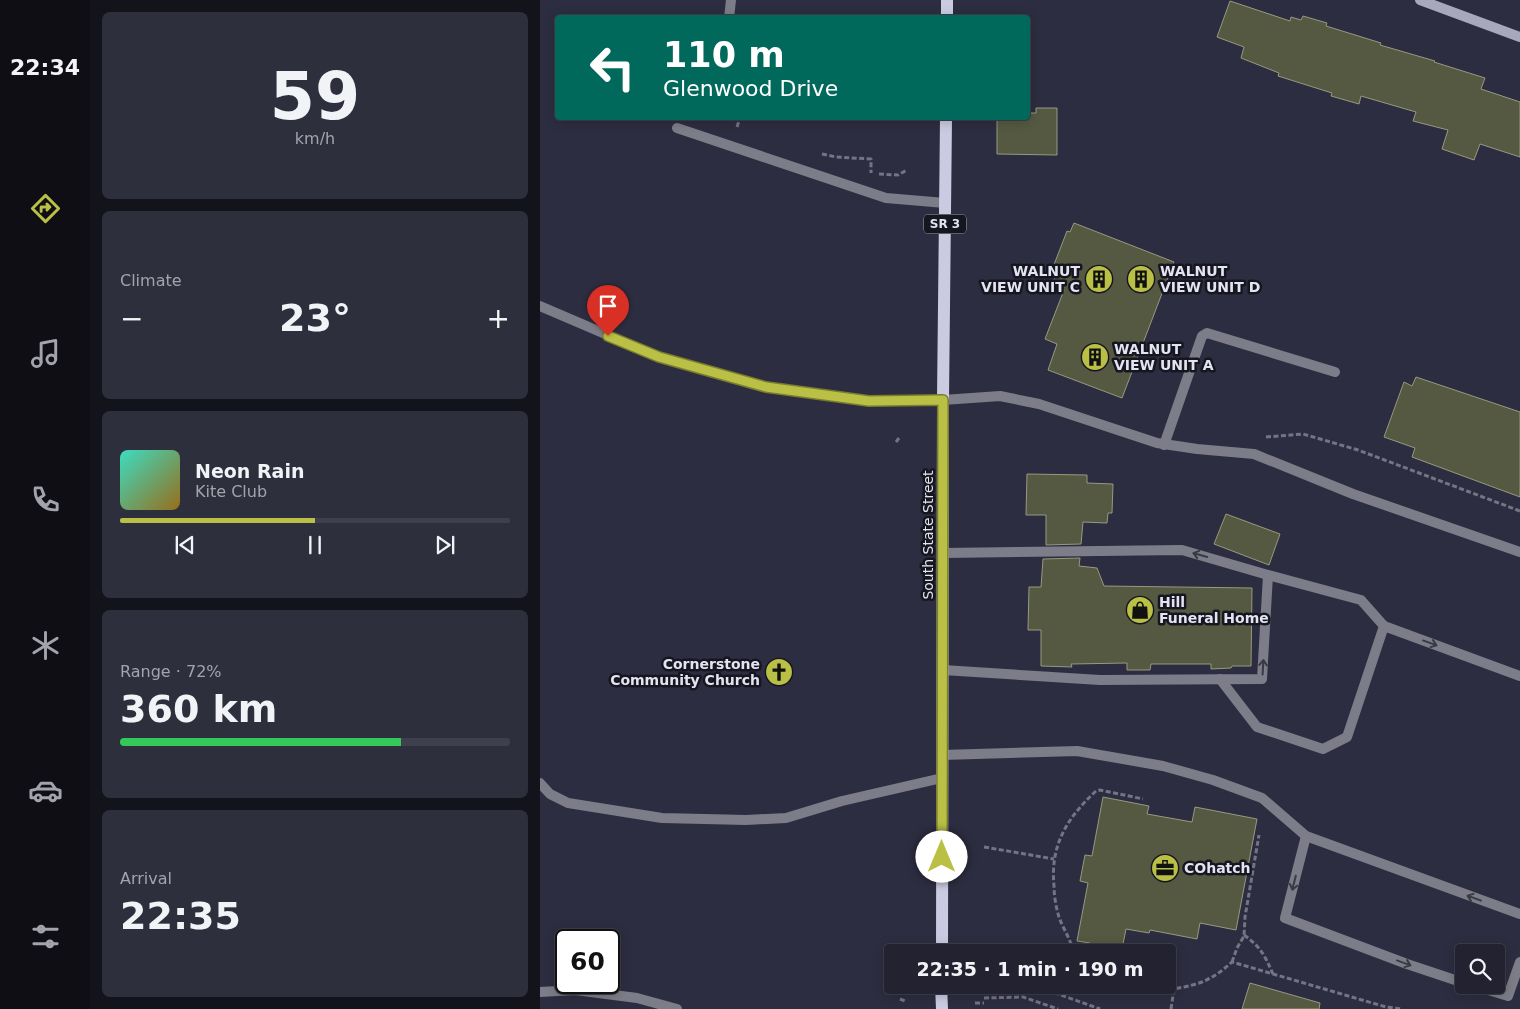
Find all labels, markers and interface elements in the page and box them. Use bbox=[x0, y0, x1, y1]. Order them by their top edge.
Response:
icon: left bbox=[580, 35, 645, 100]
text: 110 m bbox=[663, 35, 785, 75]
text: 22:34 bbox=[10, 55, 80, 80]
text: 59 bbox=[270, 59, 360, 134]
text: Glenwood Drive bbox=[663, 76, 838, 101]
text: km/h bbox=[295, 129, 335, 148]
icon: directions bbox=[28, 191, 63, 226]
road number: SR 3 bbox=[924, 214, 966, 233]
place label: WALNUT VIEW UNIT C bbox=[981, 263, 1080, 295]
place label: WALNUT VIEW UNIT D bbox=[1160, 263, 1260, 295]
building icon: WALNUT VIEW UNIT C bbox=[1084, 264, 1114, 294]
building icon: WALNUT VIEW UNIT D bbox=[1126, 264, 1156, 294]
text: Climate bbox=[120, 271, 182, 290]
pin bbox=[587, 285, 629, 336]
icon: arrive bbox=[594, 292, 622, 320]
text: 23° bbox=[279, 296, 351, 340]
text: − bbox=[120, 302, 143, 335]
text: + bbox=[487, 302, 510, 335]
icon: music bbox=[28, 336, 63, 371]
place label: WALNUT VIEW UNIT A bbox=[1114, 341, 1214, 373]
building icon: WALNUT VIEW UNIT A bbox=[1080, 342, 1110, 372]
text: Neon Rain bbox=[195, 460, 304, 482]
street label: South State Street bbox=[920, 470, 936, 600]
icon: phone bbox=[28, 482, 63, 517]
text: Kite Club bbox=[195, 482, 267, 501]
icon: previous bbox=[171, 531, 199, 559]
icon: pause bbox=[301, 531, 329, 559]
icon: next bbox=[431, 531, 459, 559]
one-way arrow bbox=[1192, 550, 1208, 560]
place label: Hill Funeral Home bbox=[1159, 594, 1269, 626]
shop icon: Hill Funeral Home bbox=[1125, 595, 1155, 625]
icon: climate bbox=[28, 628, 63, 663]
one-way arrow bbox=[1422, 639, 1437, 648]
place label: Cornerstone Community Church bbox=[610, 656, 760, 688]
church icon: Cornerstone Community Church bbox=[764, 657, 794, 687]
one-way arrow bbox=[1258, 659, 1267, 675]
text: Range · 72% bbox=[120, 662, 222, 681]
text: 360 km bbox=[120, 687, 277, 731]
icon: car bbox=[28, 773, 63, 808]
position arrow bbox=[915, 830, 967, 882]
office icon: COhatch bbox=[1150, 853, 1180, 883]
place label: COhatch bbox=[1184, 860, 1251, 876]
text: Arrival bbox=[120, 869, 172, 888]
one-way arrow bbox=[1289, 875, 1298, 891]
one-way arrow bbox=[1467, 893, 1482, 902]
text: 22:35 bbox=[120, 894, 241, 938]
icon: filters bbox=[28, 919, 63, 954]
speed limit sign: 60 bbox=[555, 929, 620, 994]
map controls bbox=[1455, 944, 1505, 994]
button: search bbox=[1455, 944, 1505, 994]
text: 22:35 · 1 min · 190 m bbox=[916, 958, 1144, 980]
one-way arrow bbox=[1395, 959, 1411, 968]

